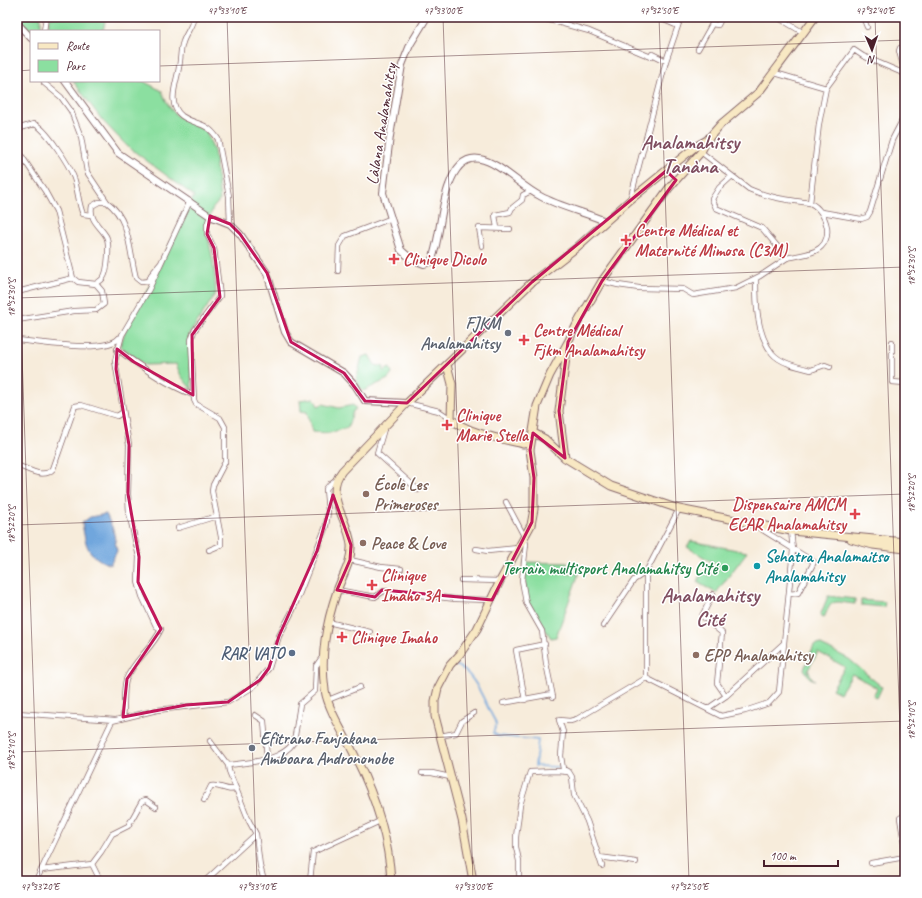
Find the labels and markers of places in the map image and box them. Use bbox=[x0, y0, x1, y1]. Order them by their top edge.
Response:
place label: Centre Médical et Maternité Mimosa (C3M) bbox=[635, 220, 788, 261]
marker: Centre Médical et Maternité Mimosa (C3M) bbox=[620, 234, 632, 246]
place label: Clinique Dicolo bbox=[403, 249, 488, 270]
marker: Clinique Dicolo bbox=[388, 253, 400, 265]
place label: FJKM Analamahitsy bbox=[421, 313, 503, 354]
place label: Centre Médical Fjkm Analamahitsy bbox=[533, 320, 647, 361]
marker: FJKM Analamahitsy bbox=[503, 328, 513, 338]
marker: Centre Médical Fjkm Analamahitsy bbox=[518, 334, 530, 346]
place label: Clinique Marie Stella bbox=[456, 405, 530, 446]
marker: Clinique Marie Stella bbox=[441, 419, 453, 431]
place label: École Les Primeroses bbox=[374, 474, 439, 515]
marker: École Les Primeroses bbox=[361, 489, 371, 499]
place label: Dispensaire AMCM ECAR Analamahitsy bbox=[728, 494, 848, 535]
marker: Dispensaire AMCM ECAR Analamahitsy bbox=[849, 508, 861, 520]
place label: Peace & Love bbox=[371, 533, 447, 554]
marker: Peace & Love bbox=[358, 538, 368, 548]
place label: Sehatra Analamaitso Analamahitsy bbox=[765, 546, 890, 587]
place label: Terrain multisport Analamahitsy Cité bbox=[502, 558, 719, 579]
marker: Sehatra Analamaitso Analamahitsy bbox=[752, 561, 762, 571]
marker: Terrain multisport Analamahitsy Cité bbox=[720, 563, 730, 573]
place label: Clinique Imaho 3A bbox=[381, 565, 441, 606]
marker: Clinique Imaho 3A bbox=[366, 579, 378, 591]
place label: Clinique Imaho bbox=[351, 627, 439, 648]
marker: Clinique Imaho bbox=[336, 631, 348, 643]
place label: RAR' VATO bbox=[220, 643, 286, 664]
place label: EPP Analamahitsy bbox=[704, 645, 815, 666]
marker: RAR' VATO bbox=[287, 648, 297, 658]
marker: EPP Analamahitsy bbox=[691, 650, 701, 660]
place label: Efitrano Fanjakana Amboara Andrononobe bbox=[260, 728, 395, 769]
marker: Efitrano Fanjakana Amboara Andrononobe bbox=[247, 743, 257, 753]

